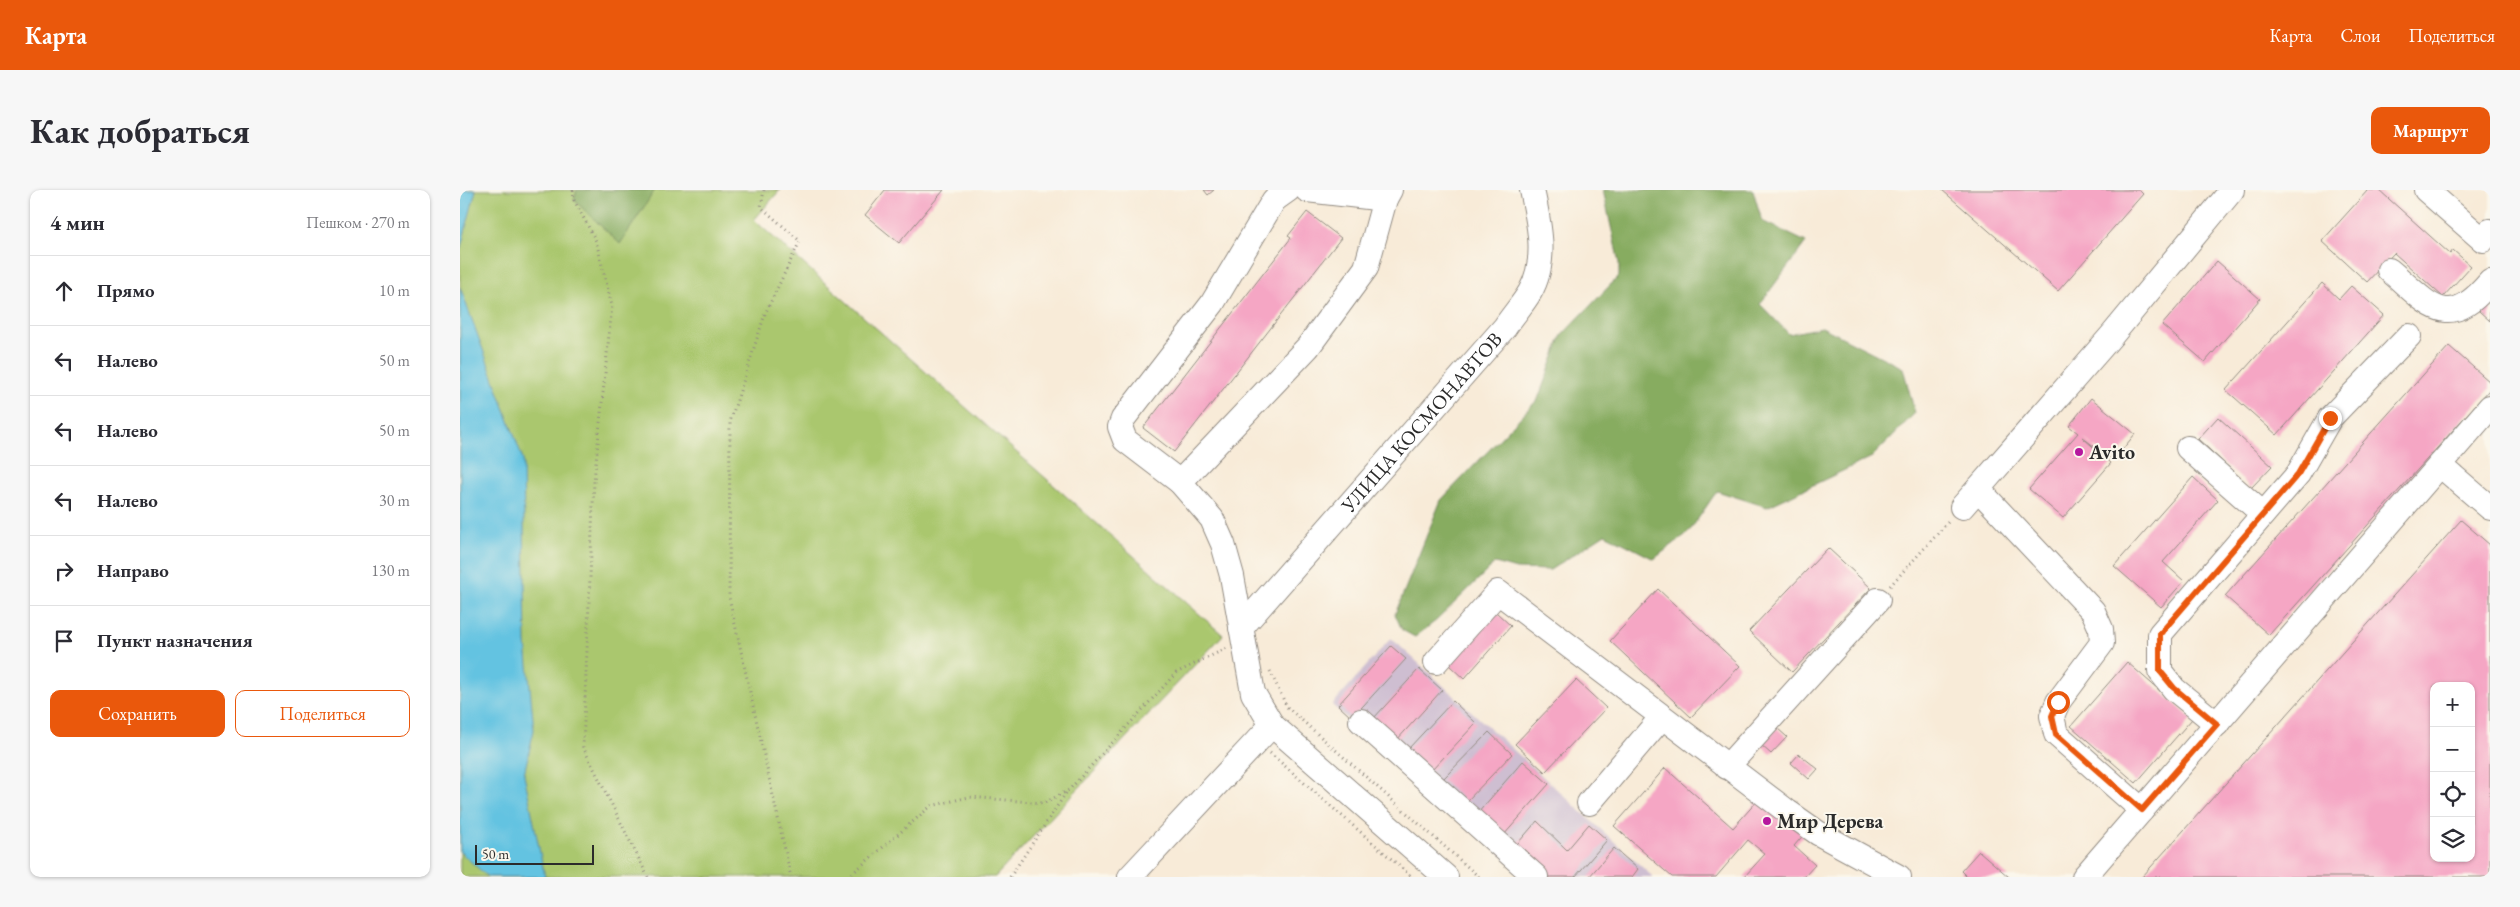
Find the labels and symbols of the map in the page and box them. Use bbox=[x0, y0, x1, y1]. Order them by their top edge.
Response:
street label: УЛИЦА КОСМОНАВТОВ bbox=[1335, 326, 1508, 518]
route end bbox=[2319, 407, 2342, 430]
place label: Avito bbox=[2088, 439, 2135, 465]
marker: Avito bbox=[2073, 446, 2085, 458]
route start bbox=[2047, 691, 2070, 714]
place label: Мир Дерева bbox=[1777, 808, 1884, 834]
marker: Мир Дерева bbox=[1761, 815, 1773, 827]
scale bar bbox=[475, 842, 594, 865]

